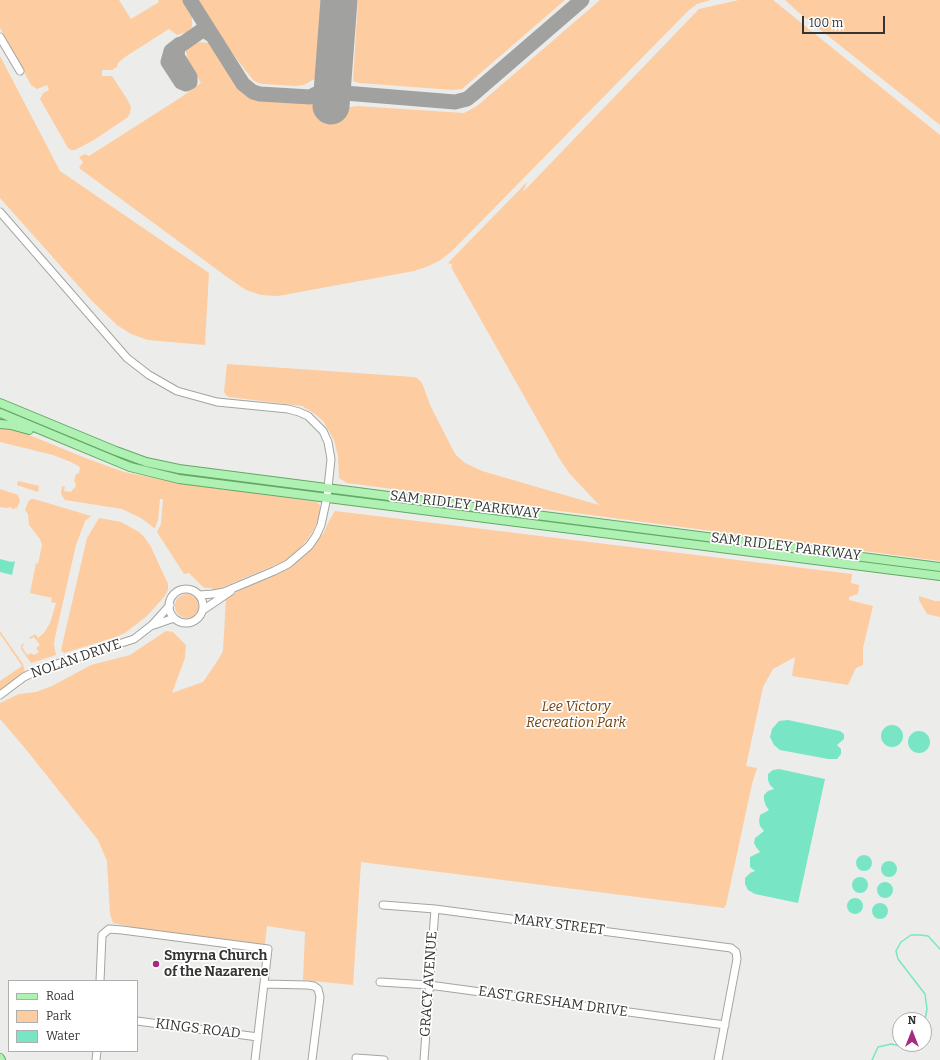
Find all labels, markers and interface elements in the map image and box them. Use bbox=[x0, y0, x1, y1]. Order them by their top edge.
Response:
scale bar bbox=[804, 8, 887, 34]
text: 100 m bbox=[809, 16, 843, 30]
street label: SAM RIDLEY PARKWAY bbox=[389, 487, 541, 523]
street label: SAM RIDLEY PARKWAY bbox=[710, 529, 862, 565]
street label: NOLAN DRIVE bbox=[29, 636, 123, 682]
park label: Lee Victory Recreation Park bbox=[526, 699, 626, 732]
street label: MARY STREET bbox=[512, 911, 606, 939]
street label: GRACY AVENUE bbox=[417, 930, 441, 1038]
place label: Smyrna Church of the Nazarene bbox=[164, 948, 268, 980]
marker: Smyrna Church of the Nazarene bbox=[151, 959, 161, 969]
legend bbox=[8, 980, 138, 1052]
street label: EAST GRESHAM DRIVE bbox=[477, 983, 629, 1021]
text: Road bbox=[46, 989, 74, 1003]
text: Park bbox=[46, 1009, 71, 1023]
north arrow bbox=[892, 1012, 932, 1052]
text: N bbox=[908, 1014, 916, 1027]
street label: KINGS ROAD bbox=[155, 1015, 241, 1043]
text: Water bbox=[46, 1029, 80, 1043]

